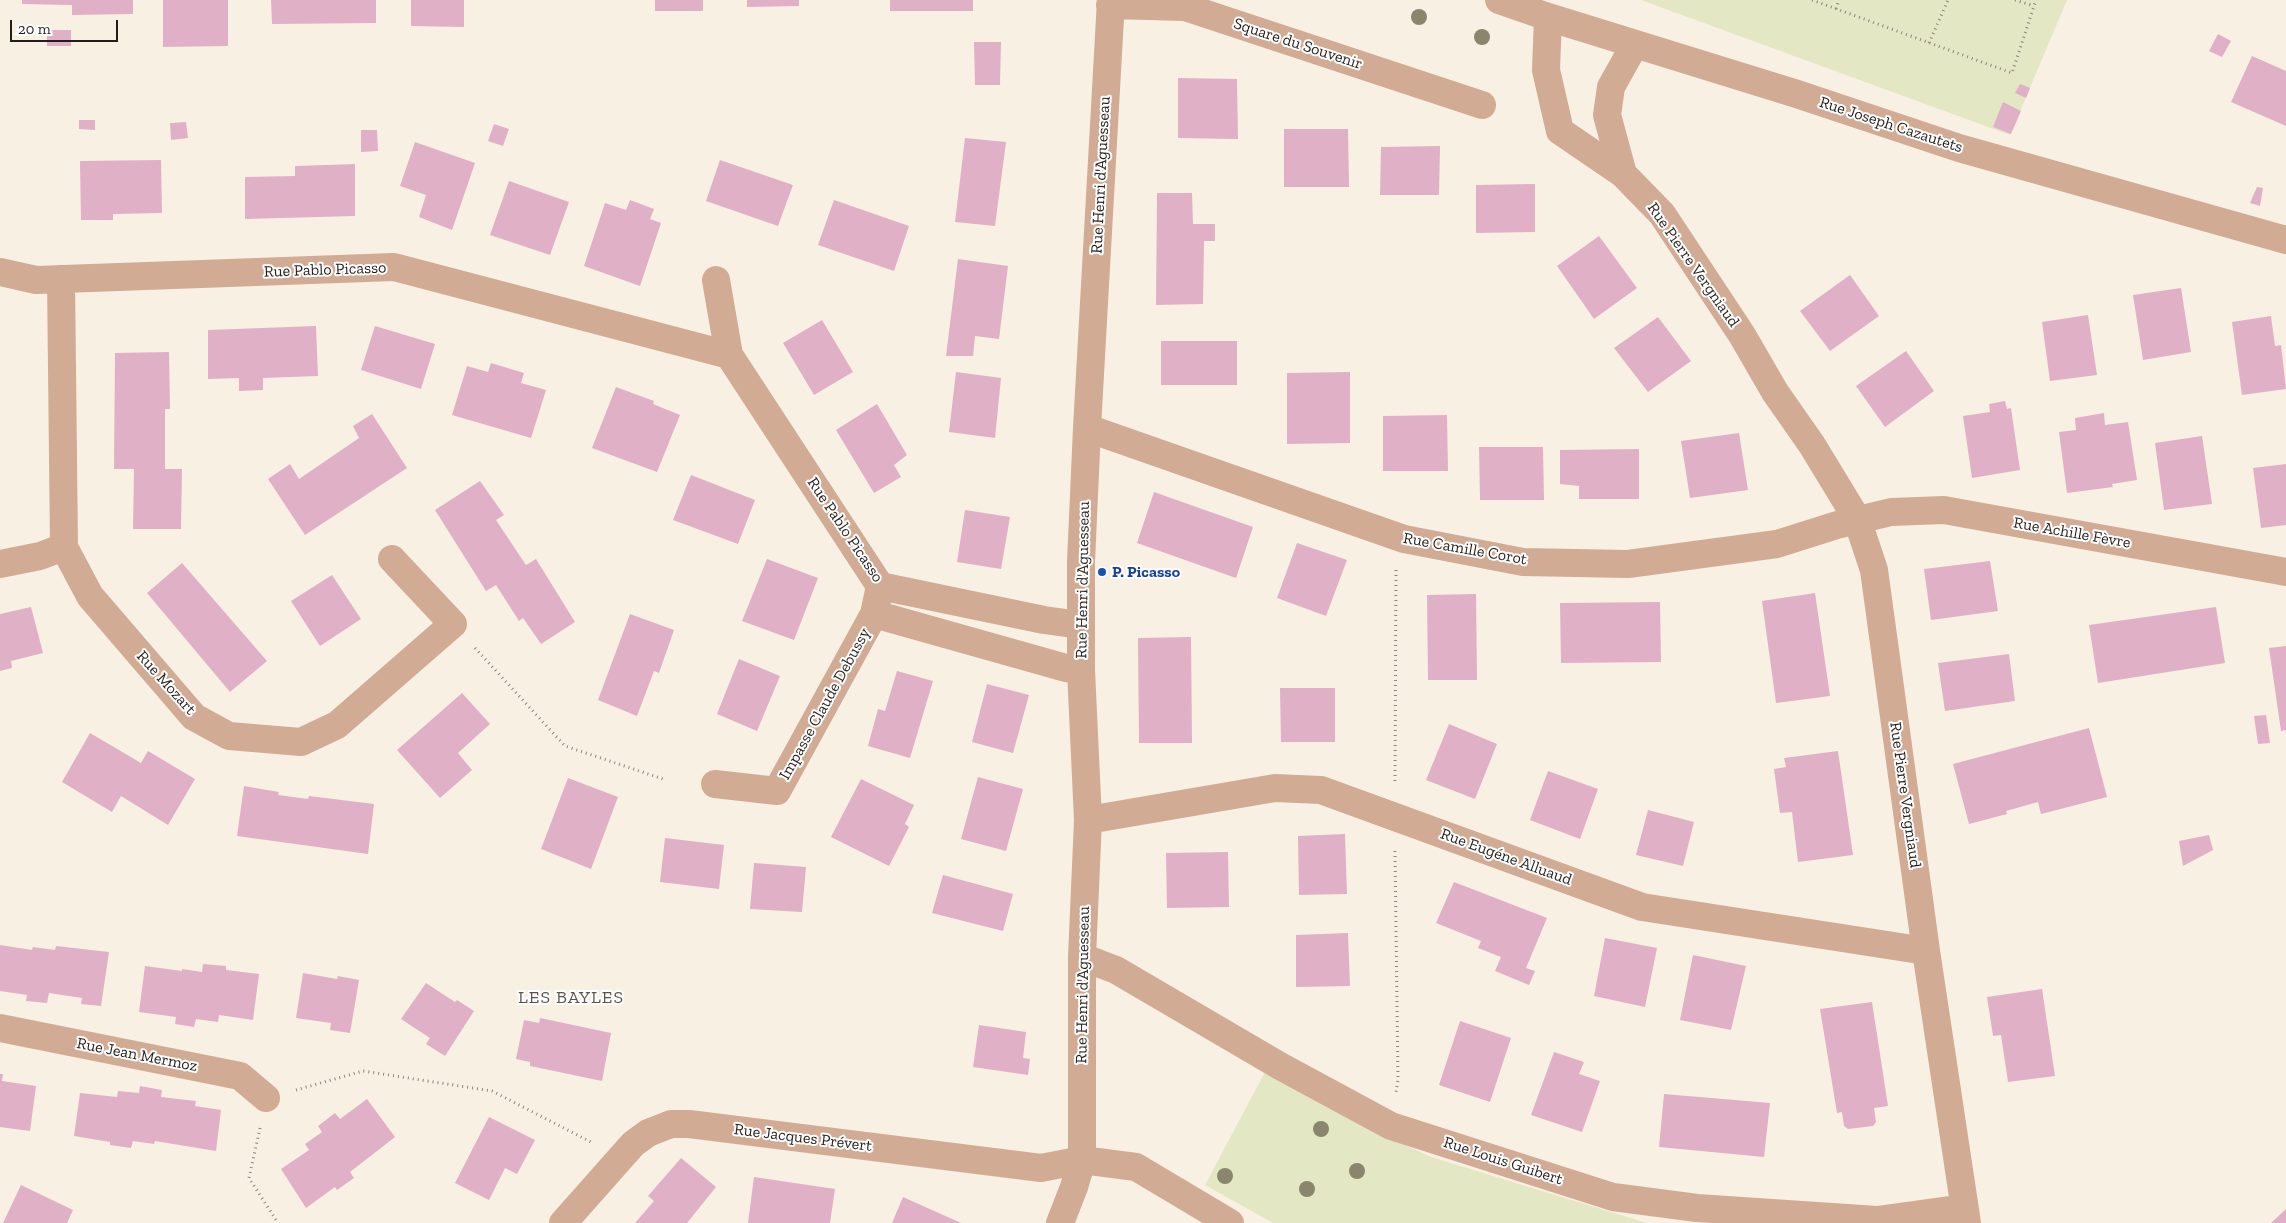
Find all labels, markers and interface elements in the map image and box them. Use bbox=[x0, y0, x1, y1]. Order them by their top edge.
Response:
scale bar bbox=[12, 10, 120, 42]
street label: Square du Souvenir bbox=[1231, 14, 1365, 74]
text: 20 m bbox=[18, 20, 51, 38]
street label: Rue Joseph Cazautets bbox=[1817, 93, 1965, 157]
street label: Rue Henri d'Aguesseau bbox=[1087, 96, 1115, 254]
street label: Rue Pierre Vergniaud bbox=[1643, 199, 1743, 331]
street label: Rue Pablo Picasso bbox=[263, 258, 387, 282]
street label: Rue Pablo Picasso bbox=[803, 474, 887, 586]
street label: Rue Henri d'Aguesseau bbox=[1072, 501, 1094, 659]
street label: Rue Achille Fèvre bbox=[2012, 513, 2132, 553]
street label: Rue Camille Corot bbox=[1402, 529, 1528, 569]
place label: P. Picasso bbox=[1112, 562, 1180, 582]
marker: P. Picasso bbox=[1096, 566, 1108, 578]
street label: Impasse Claude Debussy bbox=[775, 625, 875, 783]
street label: Rue Mozart bbox=[132, 647, 200, 719]
street label: Rue Pierre Vergniaud bbox=[1885, 721, 1925, 869]
street label: Rue Eugéne Alluaud bbox=[1438, 824, 1574, 890]
street label: Rue Henri d'Aguesseau bbox=[1072, 906, 1094, 1064]
district label: LES BAYLES bbox=[517, 987, 625, 1009]
street label: Rue Jean Mermoz bbox=[75, 1034, 199, 1076]
street label: Rue Jacques Prévert bbox=[733, 1120, 873, 1156]
street label: Rue Louis Guibert bbox=[1441, 1133, 1565, 1189]

